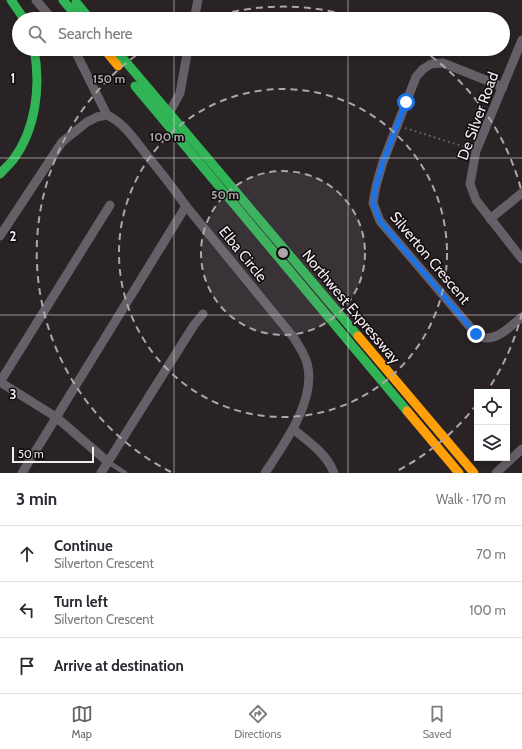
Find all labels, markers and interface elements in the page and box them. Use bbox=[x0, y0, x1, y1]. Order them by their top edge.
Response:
search box bbox=[12, 12, 510, 56]
icon: search bbox=[26, 23, 48, 45]
text: Search here bbox=[58, 25, 133, 43]
street label: De Silver Road bbox=[454, 69, 502, 163]
text: 1 bbox=[11, 70, 15, 86]
text: 150 m bbox=[93, 71, 125, 86]
route start bbox=[397, 93, 415, 111]
text: 100 m bbox=[150, 129, 184, 144]
text: 50 m bbox=[211, 187, 239, 202]
street label: Silverton Crescent bbox=[386, 208, 474, 308]
street label: Elba Circle bbox=[215, 223, 271, 286]
text: 2 bbox=[10, 228, 17, 244]
centre of rings bbox=[276, 246, 290, 260]
street label: Northwest Expressway bbox=[298, 246, 404, 368]
route end bbox=[467, 325, 485, 343]
text: 3 bbox=[9, 386, 17, 402]
map controls bbox=[474, 389, 510, 461]
button: locate bbox=[474, 389, 510, 425]
button: layers bbox=[474, 425, 510, 461]
scale bar bbox=[12, 445, 94, 464]
text: 50 m bbox=[18, 447, 44, 461]
text: 3 min bbox=[16, 489, 57, 509]
text: Walk · 170 m bbox=[436, 491, 506, 507]
text: Continue bbox=[54, 537, 113, 555]
icon: ahead bbox=[16, 543, 38, 565]
text: 70 m bbox=[476, 546, 506, 562]
text: Silverton Crescent bbox=[54, 555, 154, 571]
text: Turn left bbox=[54, 593, 108, 611]
icon: left bbox=[16, 599, 38, 621]
text: 100 m bbox=[469, 602, 506, 618]
text: Silverton Crescent bbox=[54, 611, 154, 627]
icon: arrive bbox=[16, 655, 38, 677]
text: Arrive at destination bbox=[54, 657, 184, 675]
tab: Map bbox=[71, 703, 93, 741]
tab: Directions bbox=[234, 703, 281, 741]
tab: Saved bbox=[423, 703, 451, 741]

